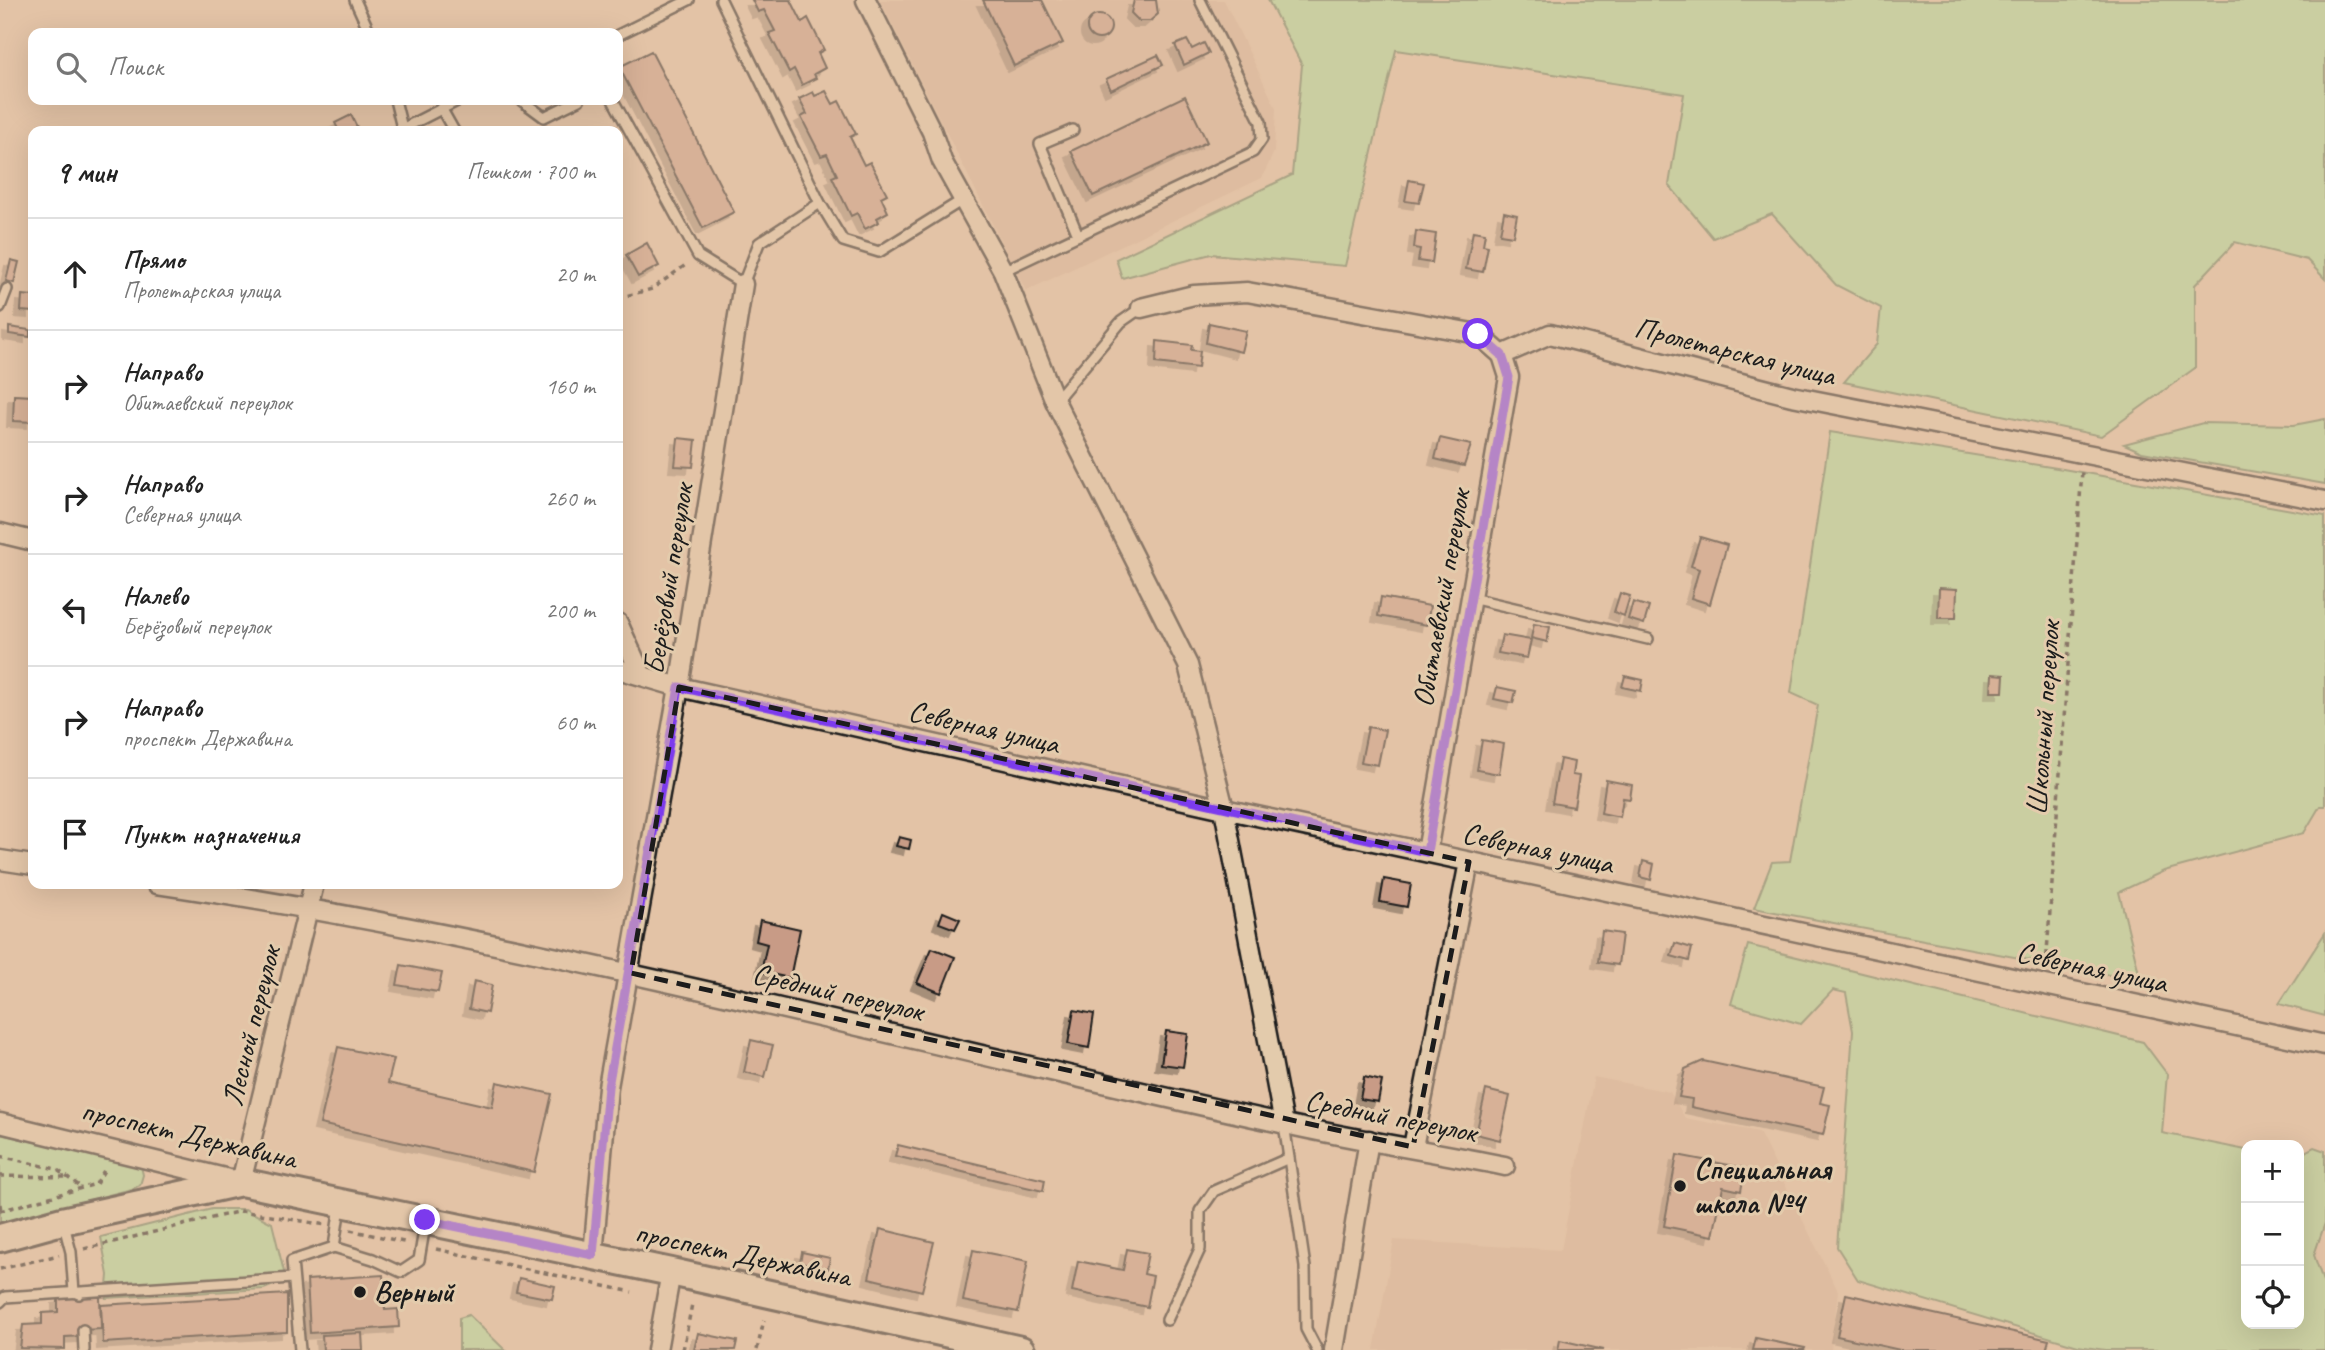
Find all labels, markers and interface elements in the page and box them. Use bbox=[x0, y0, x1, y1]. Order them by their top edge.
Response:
search box bbox=[28, 28, 623, 105]
icon: search bbox=[52, 48, 90, 86]
text: Поиск bbox=[108, 50, 163, 83]
text: 9 мин bbox=[56, 153, 117, 191]
text: Пешком · 700 m bbox=[467, 157, 595, 186]
text: Прямо bbox=[123, 243, 185, 276]
icon: ahead bbox=[56, 255, 94, 293]
text: 20 m bbox=[556, 260, 595, 289]
text: Пролетарская улица bbox=[123, 276, 280, 305]
street label: Пролетарская улица bbox=[1631, 308, 1841, 395]
route start bbox=[1462, 318, 1493, 349]
text: Направо bbox=[123, 355, 202, 388]
icon: right bbox=[56, 367, 94, 405]
text: 160 m bbox=[546, 372, 595, 401]
text: Обитаевский переулок bbox=[123, 388, 292, 417]
text: Направо bbox=[123, 467, 202, 500]
street label: Берёзовый переулок bbox=[634, 478, 702, 677]
icon: right bbox=[56, 479, 94, 517]
street label: Обитаевский переулок bbox=[1403, 483, 1479, 710]
text: 260 m bbox=[546, 484, 595, 513]
text: Северная улица bbox=[123, 500, 241, 529]
text: Налево bbox=[123, 579, 189, 612]
icon: left bbox=[56, 591, 94, 629]
text: 200 m bbox=[546, 596, 595, 625]
text: Берёзовый переулок bbox=[123, 612, 270, 641]
street label: Школьный переулок bbox=[2017, 617, 2069, 816]
text: Направо bbox=[123, 691, 202, 724]
street label: Северная улица bbox=[905, 691, 1065, 763]
icon: right bbox=[56, 703, 94, 741]
text: 60 m bbox=[556, 708, 595, 737]
text: проспект Державина bbox=[123, 724, 291, 753]
street label: Северная улица bbox=[1459, 813, 1619, 883]
icon: arrive bbox=[56, 815, 94, 853]
text: Пункт назначения bbox=[123, 818, 299, 851]
street label: Северная улица bbox=[2013, 932, 2173, 1002]
street label: Лесной переулок bbox=[213, 939, 290, 1110]
street label: Средний переулок bbox=[749, 954, 930, 1031]
street label: Средний переулок bbox=[1302, 1081, 1483, 1152]
street label: проспект Державина bbox=[78, 1091, 303, 1178]
map controls bbox=[2241, 1140, 2304, 1329]
button: + bbox=[2241, 1140, 2304, 1203]
place label: Специальная школа №4 bbox=[1694, 1150, 1833, 1222]
marker: Специальная школа №4 bbox=[1672, 1178, 1688, 1194]
button: − bbox=[2241, 1203, 2304, 1266]
route end bbox=[409, 1204, 440, 1235]
street label: проспект Державина bbox=[632, 1213, 857, 1296]
button: locate bbox=[2241, 1266, 2304, 1329]
place label: Верный bbox=[374, 1273, 456, 1311]
marker: Верный bbox=[352, 1284, 368, 1300]

